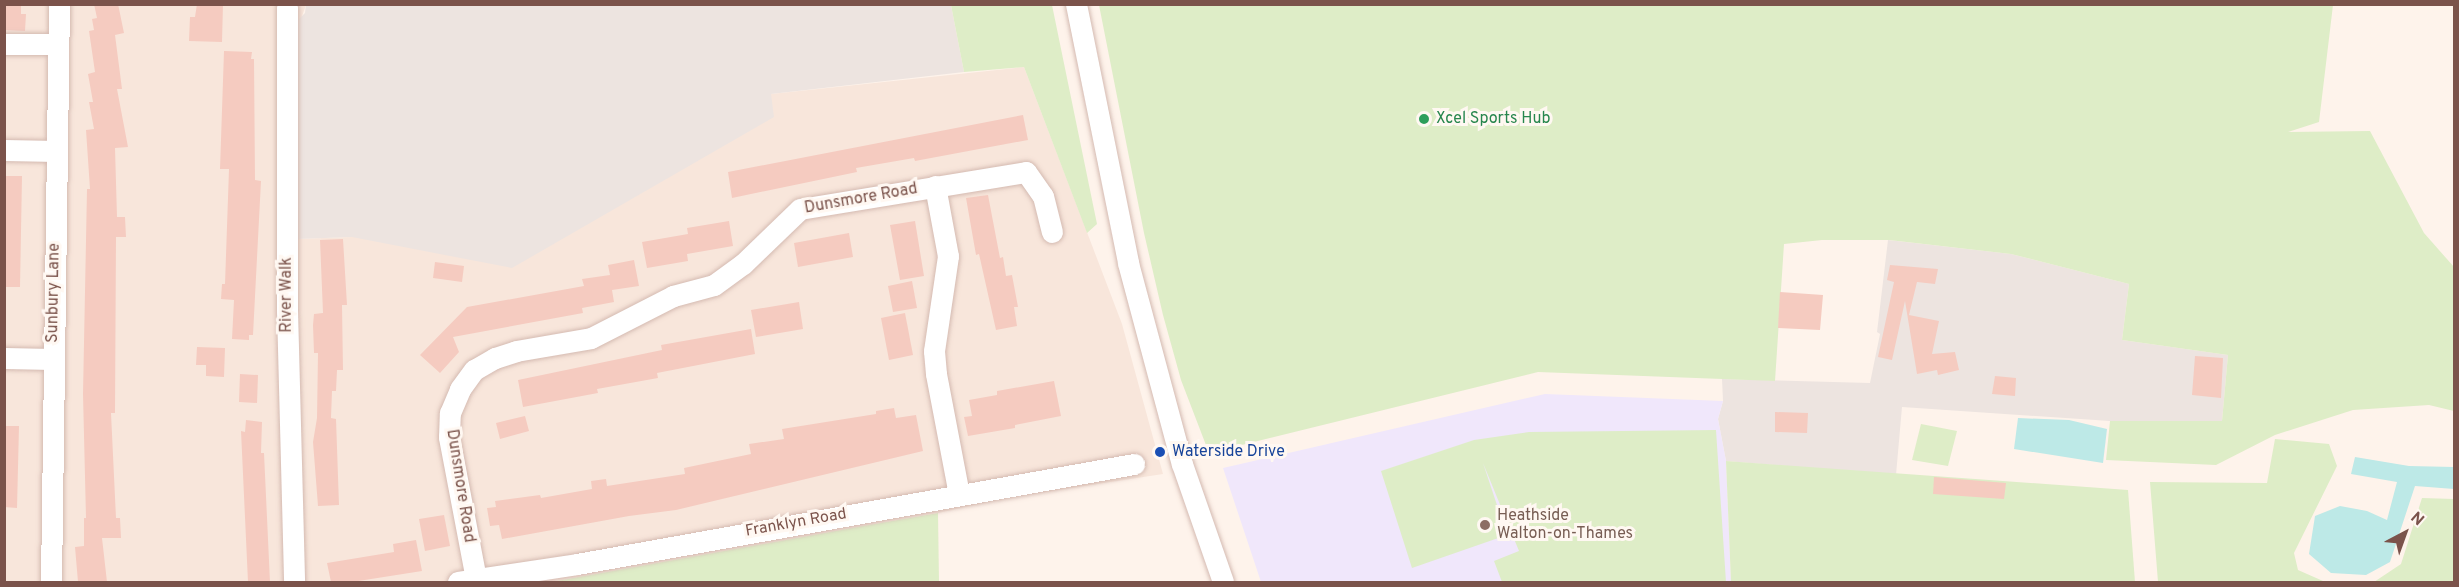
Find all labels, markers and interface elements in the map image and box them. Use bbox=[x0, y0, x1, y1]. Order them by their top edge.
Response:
place label: Xcel Sports Hub bbox=[1436, 109, 1550, 129]
marker: Xcel Sports Hub bbox=[1417, 112, 1431, 126]
street label: Dunsmore Road bbox=[803, 180, 919, 218]
street label: Sunbury Lane bbox=[44, 243, 64, 343]
street label: River Walk bbox=[277, 257, 297, 333]
street label: Dunsmore Road bbox=[442, 428, 478, 544]
place label: Waterside Drive bbox=[1172, 442, 1285, 462]
marker: Waterside Drive bbox=[1153, 445, 1167, 459]
north arrow bbox=[2375, 503, 2435, 563]
street label: Franklyn Road bbox=[744, 505, 848, 541]
place label: Heathside Walton-on-Thames bbox=[1497, 506, 1633, 544]
text: N bbox=[2406, 508, 2428, 531]
marker: Heathside Walton-on-Thames bbox=[1478, 518, 1492, 532]

